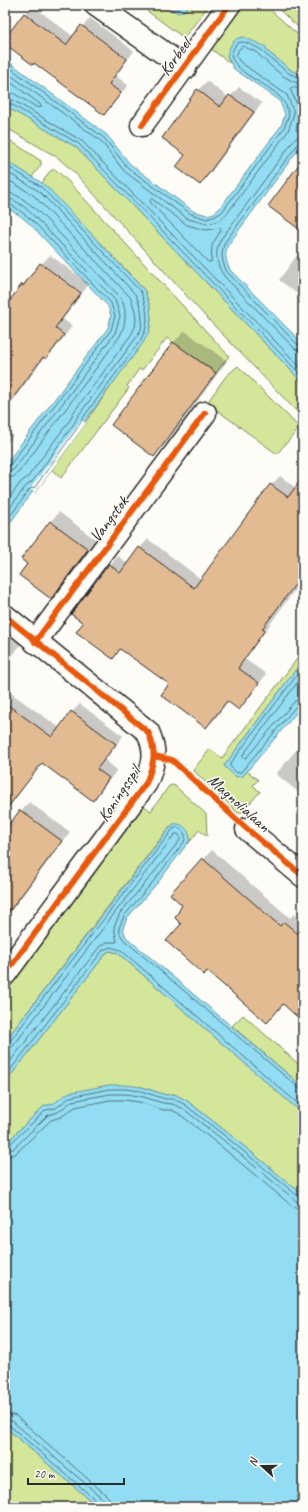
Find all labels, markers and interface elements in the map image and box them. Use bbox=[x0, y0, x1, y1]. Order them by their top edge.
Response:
street label: Korbeel bbox=[154, 32, 197, 80]
street label: Vangstok bbox=[85, 490, 134, 546]
street label: Koningsspil bbox=[93, 760, 147, 826]
street label: Magnolialaan bbox=[203, 769, 275, 837]
north arrow bbox=[242, 1446, 282, 1486]
text: N bbox=[245, 1455, 261, 1468]
scale bar bbox=[28, 1460, 124, 1486]
text: 20 m bbox=[34, 1466, 56, 1482]

